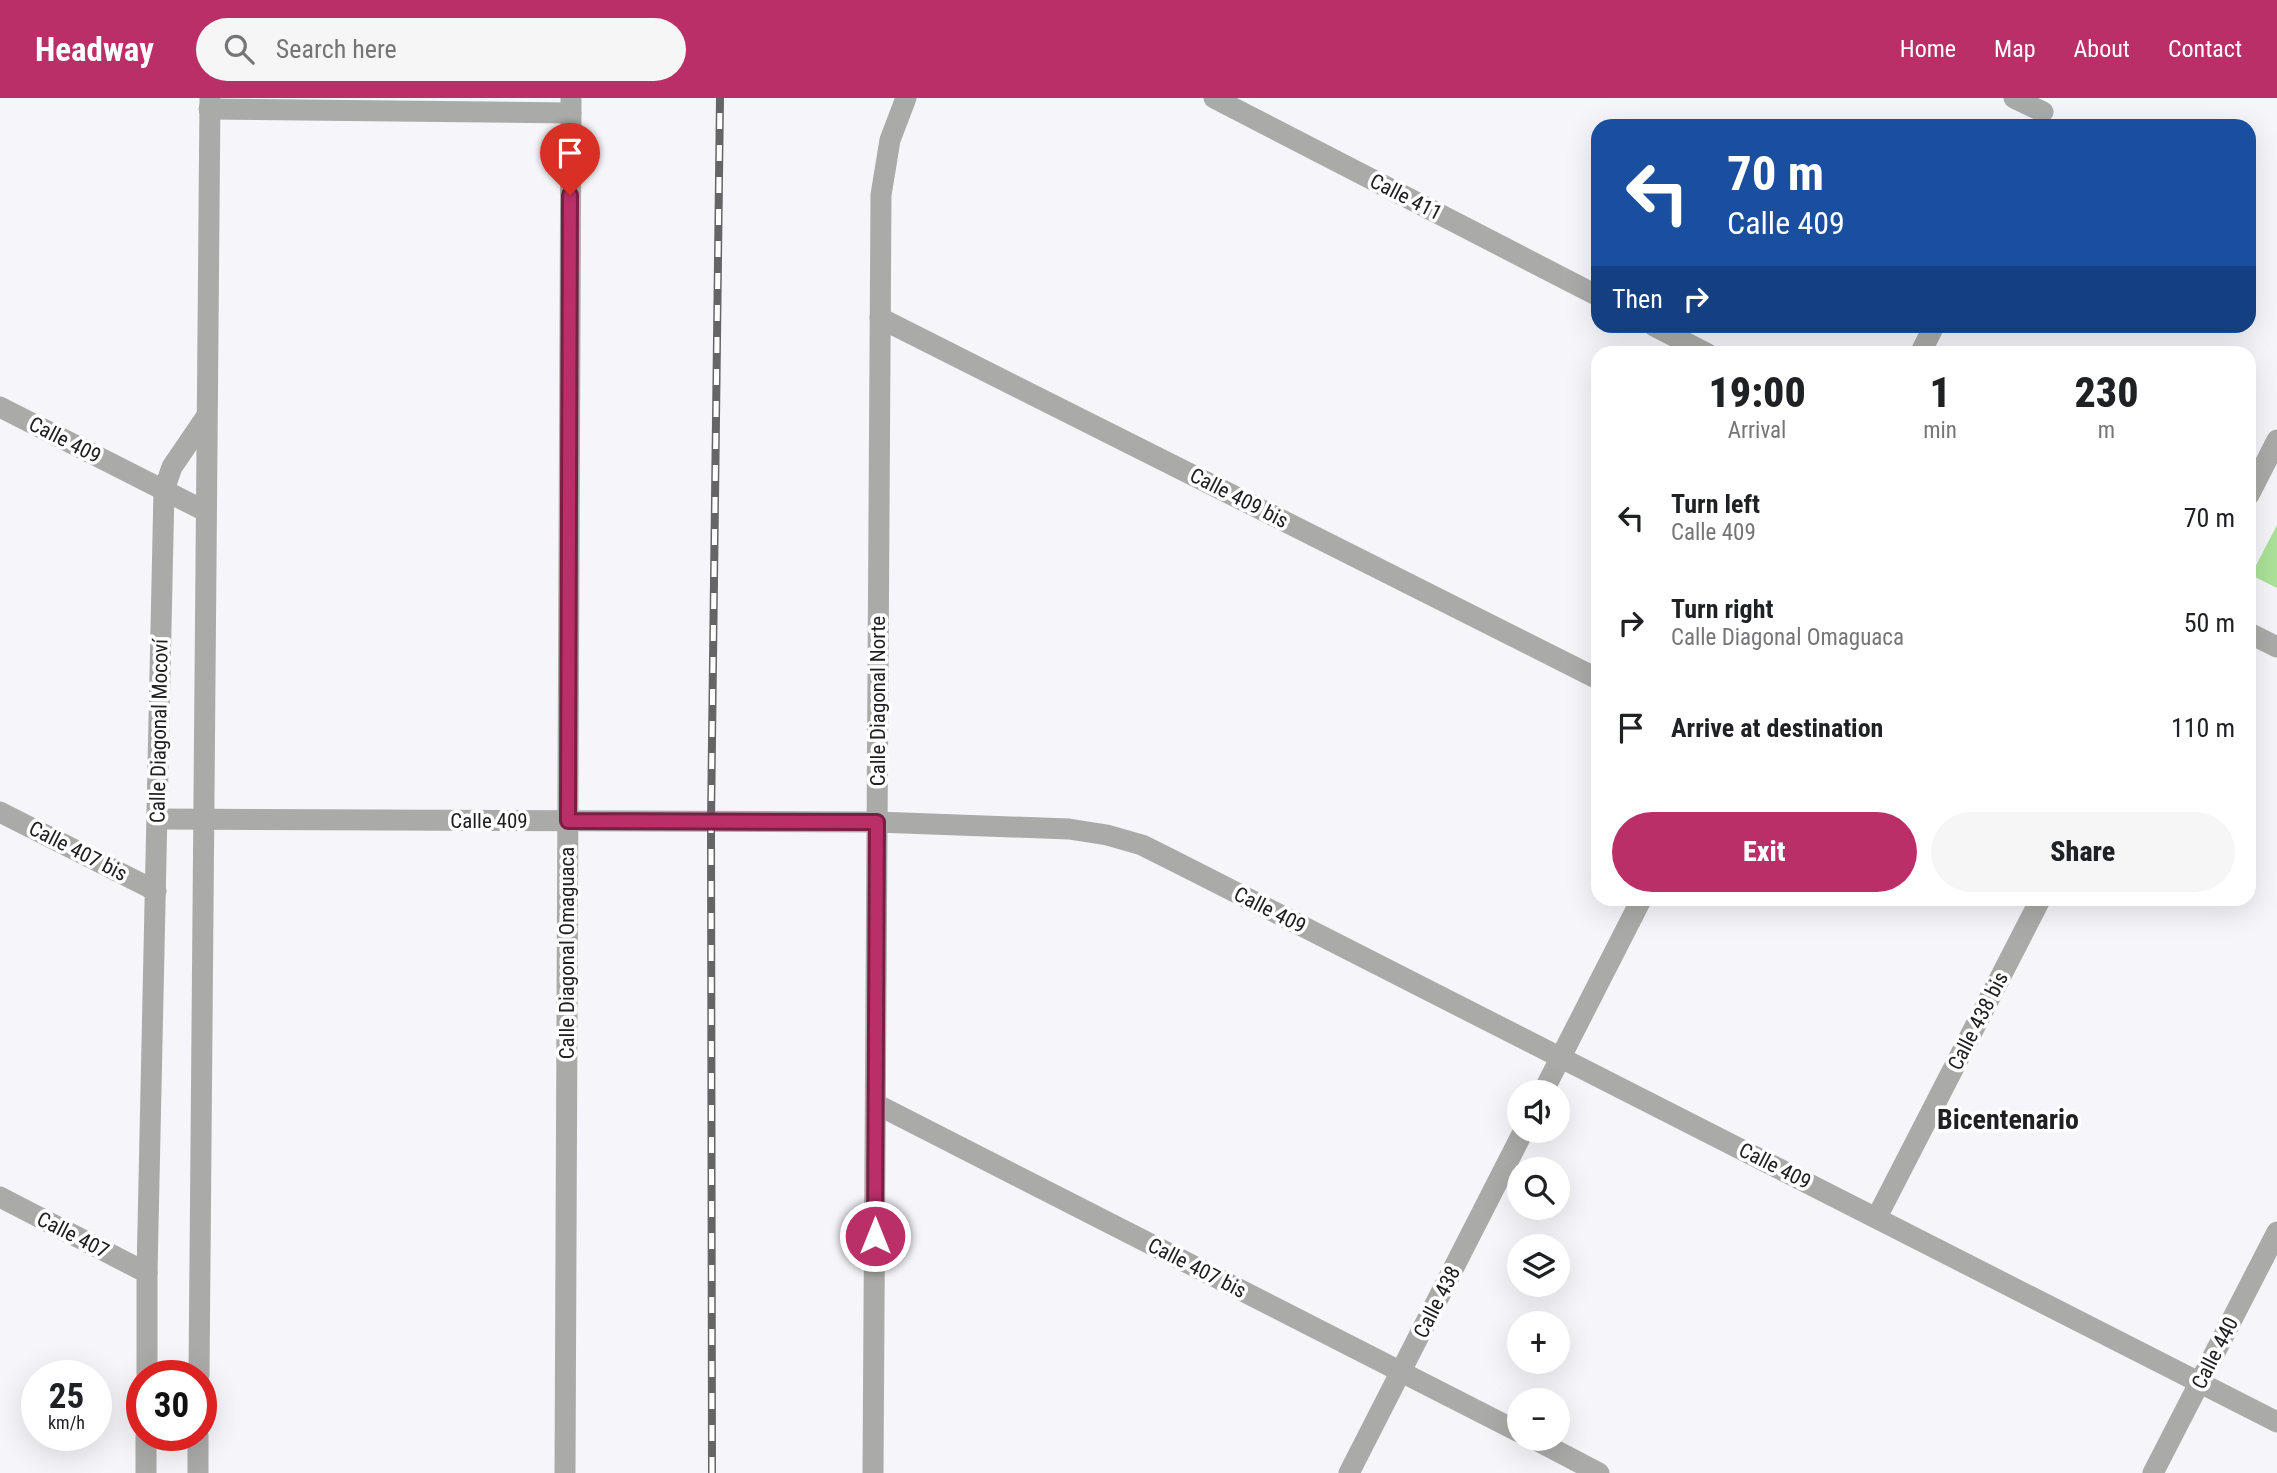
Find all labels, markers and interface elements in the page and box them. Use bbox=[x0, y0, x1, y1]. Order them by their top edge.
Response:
search box bbox=[196, 18, 686, 81]
text: Headway bbox=[35, 30, 154, 69]
icon: search bbox=[220, 30, 258, 68]
text: Search here bbox=[276, 34, 397, 64]
text: Home bbox=[1900, 35, 1956, 63]
text: Map bbox=[1994, 35, 2036, 63]
text: About bbox=[2074, 35, 2130, 63]
text: Contact bbox=[2168, 35, 2242, 63]
pin bbox=[540, 123, 600, 195]
icon: arrive bbox=[551, 134, 589, 172]
text: 70 m bbox=[1727, 145, 1824, 202]
icon: left bbox=[1612, 147, 1703, 238]
street label: Calle 411 bbox=[1366, 169, 1446, 225]
text: Calle 409 bbox=[1727, 204, 1845, 242]
icon: right bbox=[1677, 280, 1715, 318]
text: Then bbox=[1612, 284, 1663, 314]
text: 19:00 bbox=[1708, 368, 1806, 417]
text: 1 bbox=[1929, 368, 1951, 417]
text: 230 bbox=[2074, 368, 2139, 417]
street label: Calle 409 bbox=[25, 412, 105, 468]
text: Arrival bbox=[1728, 417, 1786, 444]
text: min bbox=[1923, 417, 1957, 444]
text: m bbox=[2098, 417, 2115, 444]
street label: Calle 409 bis bbox=[1186, 463, 1292, 533]
text: Turn left bbox=[1671, 489, 1760, 519]
icon: left bbox=[1612, 499, 1650, 537]
text: 70 m bbox=[2184, 503, 2235, 533]
text: Calle 409 bbox=[1671, 519, 1756, 546]
text: Turn right bbox=[1671, 594, 1773, 624]
icon: right bbox=[1612, 604, 1650, 642]
text: 50 m bbox=[2184, 608, 2235, 638]
street label: Calle Diagonal Norte bbox=[866, 616, 890, 786]
text: Calle Diagonal Omaguaca bbox=[1671, 624, 1904, 651]
street label: Calle Diagonal Mocoví bbox=[145, 638, 173, 823]
icon: arrive bbox=[1612, 709, 1650, 747]
text: Arrive at destination bbox=[1671, 713, 1883, 743]
text: 110 m bbox=[2171, 713, 2235, 743]
street label: Calle 409 bbox=[450, 809, 528, 833]
button: Exit bbox=[1612, 812, 1917, 892]
button: Share bbox=[1931, 812, 2235, 892]
street label: Calle 407 bis bbox=[25, 816, 131, 886]
street label: Calle Diagonal Omaguaca bbox=[555, 847, 579, 1059]
street label: Calle 409 bbox=[1230, 882, 1310, 938]
street label: Calle 438 bis bbox=[1943, 968, 2013, 1074]
map controls bbox=[1507, 1080, 1570, 1451]
button: sound bbox=[1507, 1080, 1570, 1143]
district label: Bicentenario bbox=[1937, 1103, 2079, 1136]
street label: Calle 409 bbox=[1735, 1138, 1815, 1194]
button: search bbox=[1507, 1157, 1570, 1220]
position arrow bbox=[838, 1199, 912, 1273]
street label: Calle 407 bbox=[33, 1207, 113, 1263]
street label: Calle 407 bis bbox=[1144, 1233, 1250, 1303]
button: layers bbox=[1507, 1234, 1570, 1297]
street label: Calle 438 bbox=[1409, 1262, 1465, 1342]
button: + bbox=[1507, 1311, 1570, 1374]
street label: Calle 440 bbox=[2187, 1313, 2243, 1393]
speed limit sign: 30 bbox=[126, 1360, 217, 1451]
text: 25 bbox=[49, 1376, 84, 1417]
button: − bbox=[1507, 1388, 1570, 1451]
text: km/h bbox=[48, 1412, 85, 1433]

